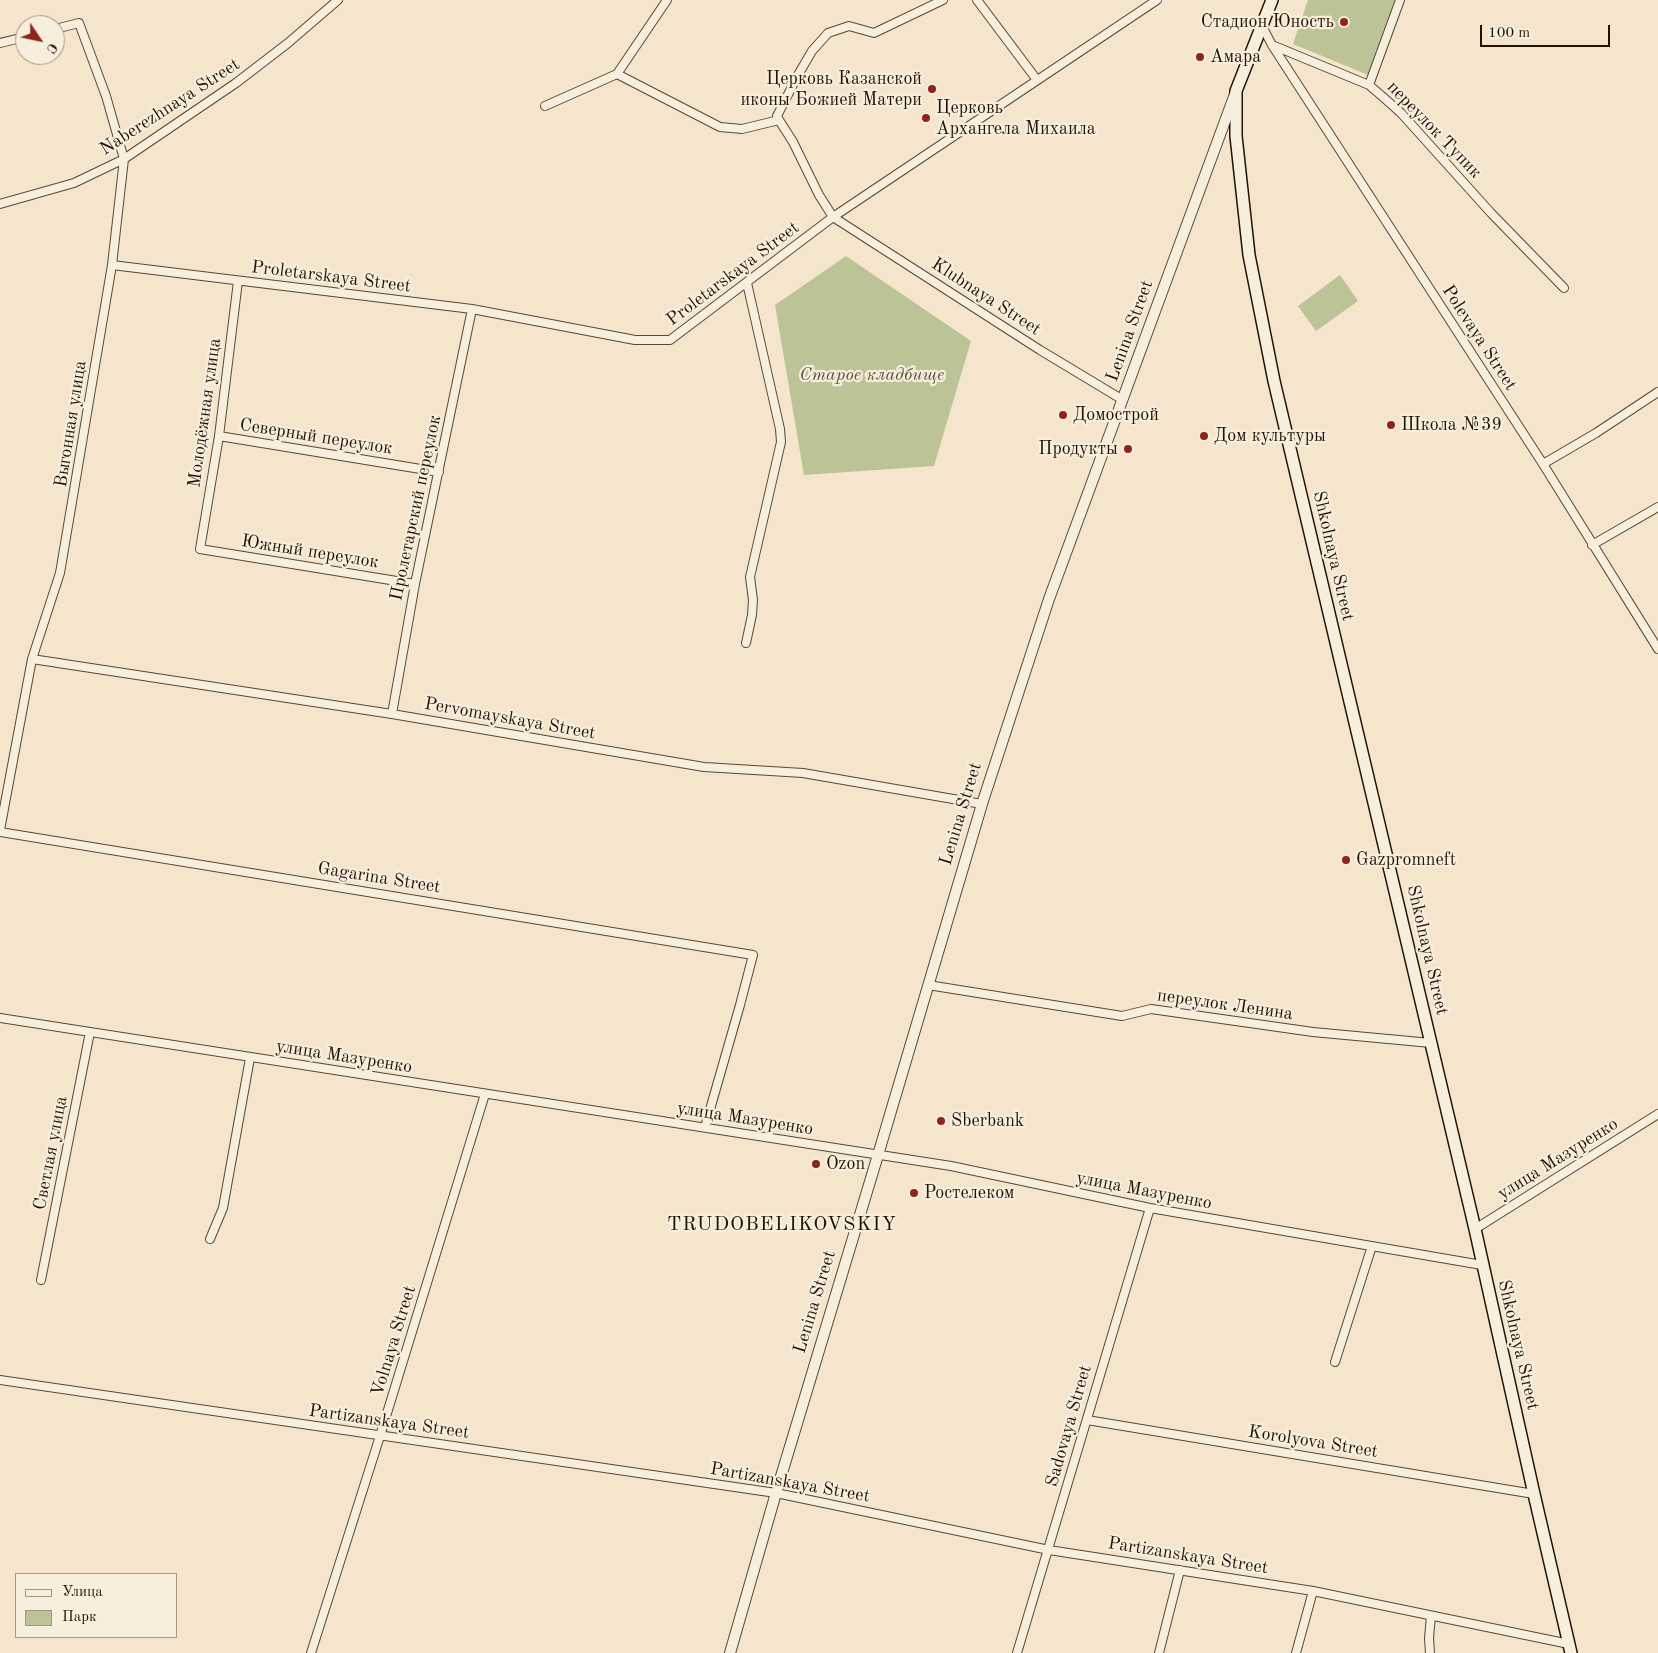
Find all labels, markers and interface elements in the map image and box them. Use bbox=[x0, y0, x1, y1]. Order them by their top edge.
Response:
place label: Стадион Юность bbox=[1201, 11, 1334, 33]
north arrow bbox=[15, 15, 65, 65]
scale bar bbox=[1483, 15, 1613, 47]
marker: Стадион Юность bbox=[1338, 16, 1350, 28]
text: 100 m bbox=[1488, 26, 1530, 41]
text: С bbox=[43, 40, 60, 56]
place label: Амара bbox=[1210, 46, 1261, 68]
marker: Амара bbox=[1194, 51, 1206, 63]
street label: Naberezhnaya Street bbox=[96, 54, 244, 160]
place label: Церковь Казанской иконы Божией Матери bbox=[741, 68, 922, 110]
street label: переулок Тупик bbox=[1382, 77, 1486, 183]
marker: Церковь Казанской иконы Божией Матери bbox=[926, 83, 938, 95]
place label: Церковь Архангела Михаила bbox=[936, 97, 1096, 140]
marker: Церковь Архангела Михаила bbox=[920, 112, 932, 124]
street label: Proletarskaya Street bbox=[662, 217, 804, 331]
street label: Klubnaya Street bbox=[927, 254, 1045, 340]
street label: Proletarskaya Street bbox=[250, 256, 412, 298]
street label: Lenina Street bbox=[1102, 277, 1158, 385]
street label: Polevaya Street bbox=[1437, 281, 1521, 395]
street label: Молодёжная улица bbox=[184, 337, 226, 489]
street label: Выгонная улица bbox=[50, 359, 92, 489]
park label: Старое кладбище bbox=[800, 364, 944, 386]
place label: Домострой bbox=[1073, 404, 1159, 426]
marker: Домострой bbox=[1057, 409, 1069, 421]
street label: Пролетарский переулок bbox=[386, 413, 446, 603]
street label: Северный переулок bbox=[238, 414, 394, 460]
place label: Школа №39 bbox=[1401, 414, 1502, 436]
marker: Школа №39 bbox=[1385, 419, 1397, 431]
place label: Дом культуры bbox=[1214, 425, 1326, 447]
marker: Дом культуры bbox=[1198, 430, 1210, 442]
place label: Продукты bbox=[1038, 438, 1118, 460]
marker: Продукты bbox=[1122, 443, 1134, 455]
street label: Shkolnaya Street bbox=[1308, 489, 1358, 623]
street label: Южный переулок bbox=[240, 530, 380, 574]
street label: Pervomayskaya Street bbox=[423, 693, 597, 745]
street label: Lenina Street bbox=[935, 760, 987, 868]
place label: Gazpromneft bbox=[1356, 849, 1456, 871]
marker: Gazpromneft bbox=[1340, 854, 1352, 866]
street label: Gagarina Street bbox=[316, 858, 442, 898]
street label: Shkolnaya Street bbox=[1402, 883, 1452, 1017]
street label: переулок Ленина bbox=[1156, 985, 1294, 1025]
street label: улица Мазуренко bbox=[274, 1036, 414, 1078]
street label: Светлая улица bbox=[29, 1094, 73, 1212]
street label: улица Мазуренко bbox=[675, 1098, 815, 1140]
place label: Sberbank bbox=[951, 1110, 1024, 1132]
street label: улица Мазуренко bbox=[1494, 1113, 1622, 1205]
marker: Sberbank bbox=[935, 1115, 947, 1127]
place label: Ozon bbox=[826, 1153, 865, 1175]
marker: Ozon bbox=[810, 1158, 822, 1170]
street label: улица Мазуренко bbox=[1074, 1167, 1214, 1215]
place label: Ростелеком bbox=[924, 1182, 1014, 1204]
marker: Ростелеком bbox=[908, 1187, 920, 1199]
district label: TRUDOBELIKOVSKIY bbox=[665, 1213, 899, 1237]
street label: Lenina Street bbox=[789, 1248, 841, 1356]
street label: Shkolnaya Street bbox=[1493, 1278, 1543, 1412]
street label: Volnaya Street bbox=[367, 1283, 421, 1399]
street label: Sadovaya Street bbox=[1041, 1363, 1097, 1489]
street label: Partizanskaya Street bbox=[307, 1400, 471, 1444]
street label: Korolyova Street bbox=[1247, 1421, 1379, 1463]
street label: Partizanskaya Street bbox=[708, 1458, 872, 1508]
street label: Partizanskaya Street bbox=[1106, 1533, 1270, 1579]
legend bbox=[15, 1573, 178, 1638]
text: Улица bbox=[62, 1585, 103, 1600]
text: Парк bbox=[62, 1610, 97, 1625]

